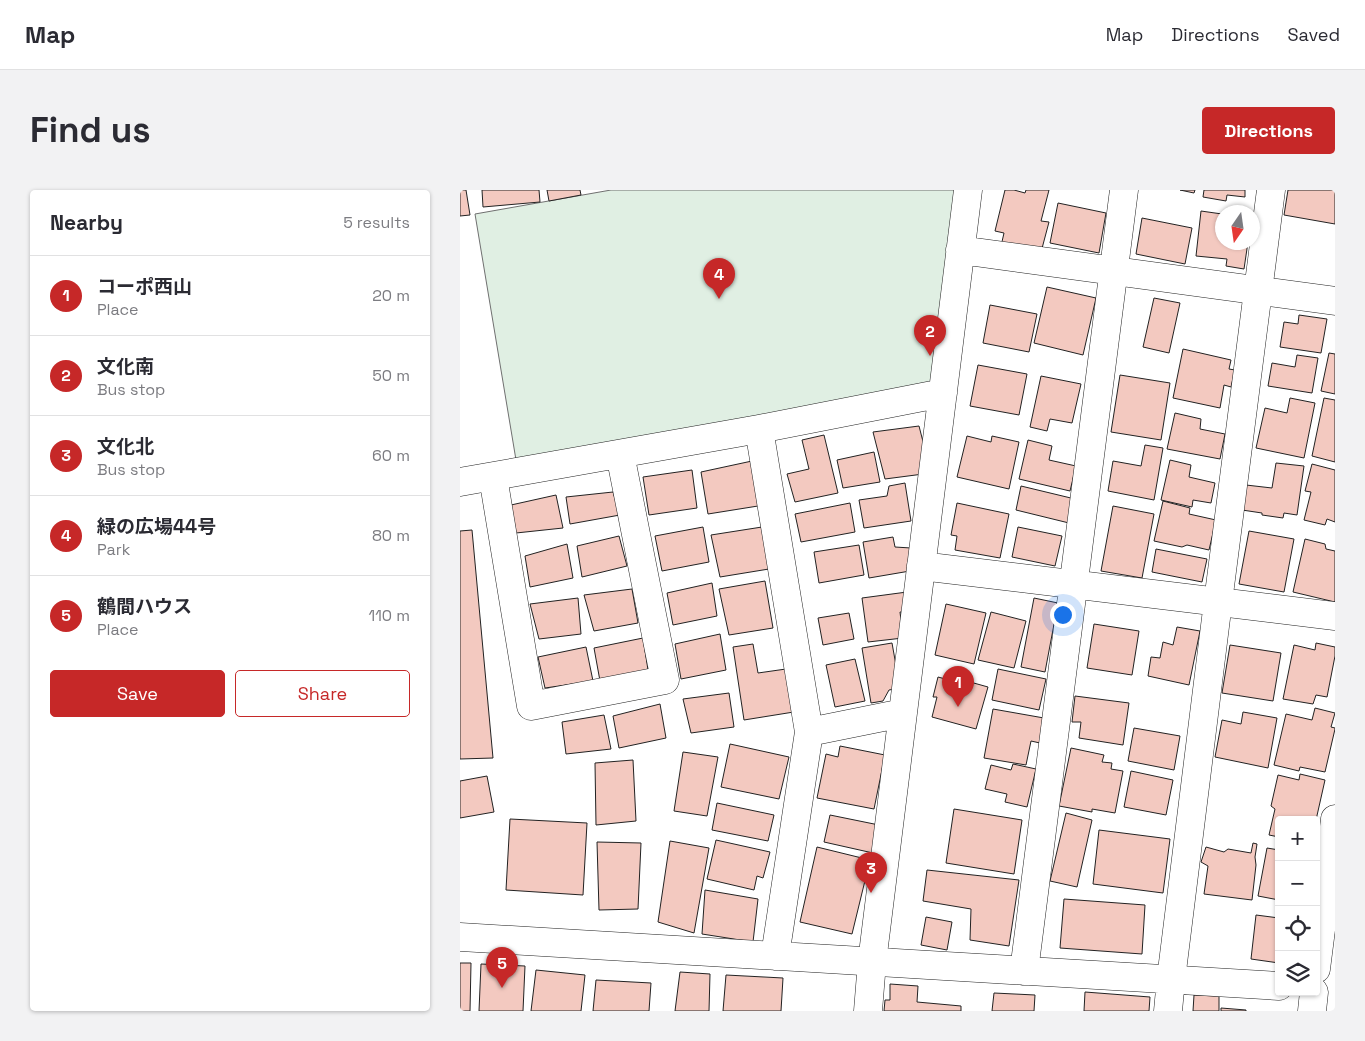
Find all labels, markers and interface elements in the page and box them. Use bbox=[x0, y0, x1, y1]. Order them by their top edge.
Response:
text: Map bbox=[25, 19, 75, 50]
text: Map bbox=[1106, 23, 1143, 46]
text: Directions bbox=[1171, 23, 1260, 46]
text: Saved bbox=[1288, 23, 1340, 46]
button: Directions bbox=[1202, 107, 1335, 154]
text: Find us bbox=[30, 108, 151, 152]
north arrow bbox=[1215, 205, 1260, 250]
text: Nearby bbox=[50, 209, 123, 236]
text: 5 results bbox=[343, 212, 410, 233]
pin: 4 bbox=[703, 258, 735, 299]
text: コーポ西山 bbox=[97, 274, 192, 299]
text: 1 bbox=[62, 285, 70, 306]
text: 20 m bbox=[372, 285, 410, 306]
text: Place bbox=[97, 299, 139, 320]
pin: 2 bbox=[914, 315, 946, 356]
text: 文化南 bbox=[97, 354, 154, 379]
text: 2 bbox=[61, 365, 71, 386]
text: 50 m bbox=[372, 365, 410, 386]
text: Bus stop bbox=[97, 379, 165, 400]
text: 文化北 bbox=[97, 434, 154, 459]
text: 3 bbox=[61, 445, 71, 466]
text: 60 m bbox=[372, 445, 410, 466]
text: Bus stop bbox=[97, 459, 165, 480]
text: 緑の広場44号 bbox=[97, 514, 216, 539]
text: 4 bbox=[61, 525, 71, 546]
text: 80 m bbox=[372, 525, 410, 546]
text: Park bbox=[97, 539, 130, 560]
text: 鶴間ハウス bbox=[97, 594, 192, 619]
your location bbox=[1050, 602, 1076, 628]
text: 5 bbox=[61, 605, 71, 626]
text: 110 m bbox=[368, 605, 410, 626]
text: Place bbox=[97, 619, 139, 640]
pin: 1 bbox=[942, 666, 974, 707]
button: Save bbox=[50, 670, 225, 717]
button: Share bbox=[235, 670, 410, 717]
map controls bbox=[1275, 816, 1320, 996]
button: + bbox=[1275, 816, 1320, 861]
pin: 3 bbox=[855, 852, 887, 893]
button: − bbox=[1275, 861, 1320, 906]
button: locate bbox=[1275, 906, 1320, 951]
pin: 5 bbox=[486, 947, 518, 988]
button: layers bbox=[1275, 951, 1320, 996]

